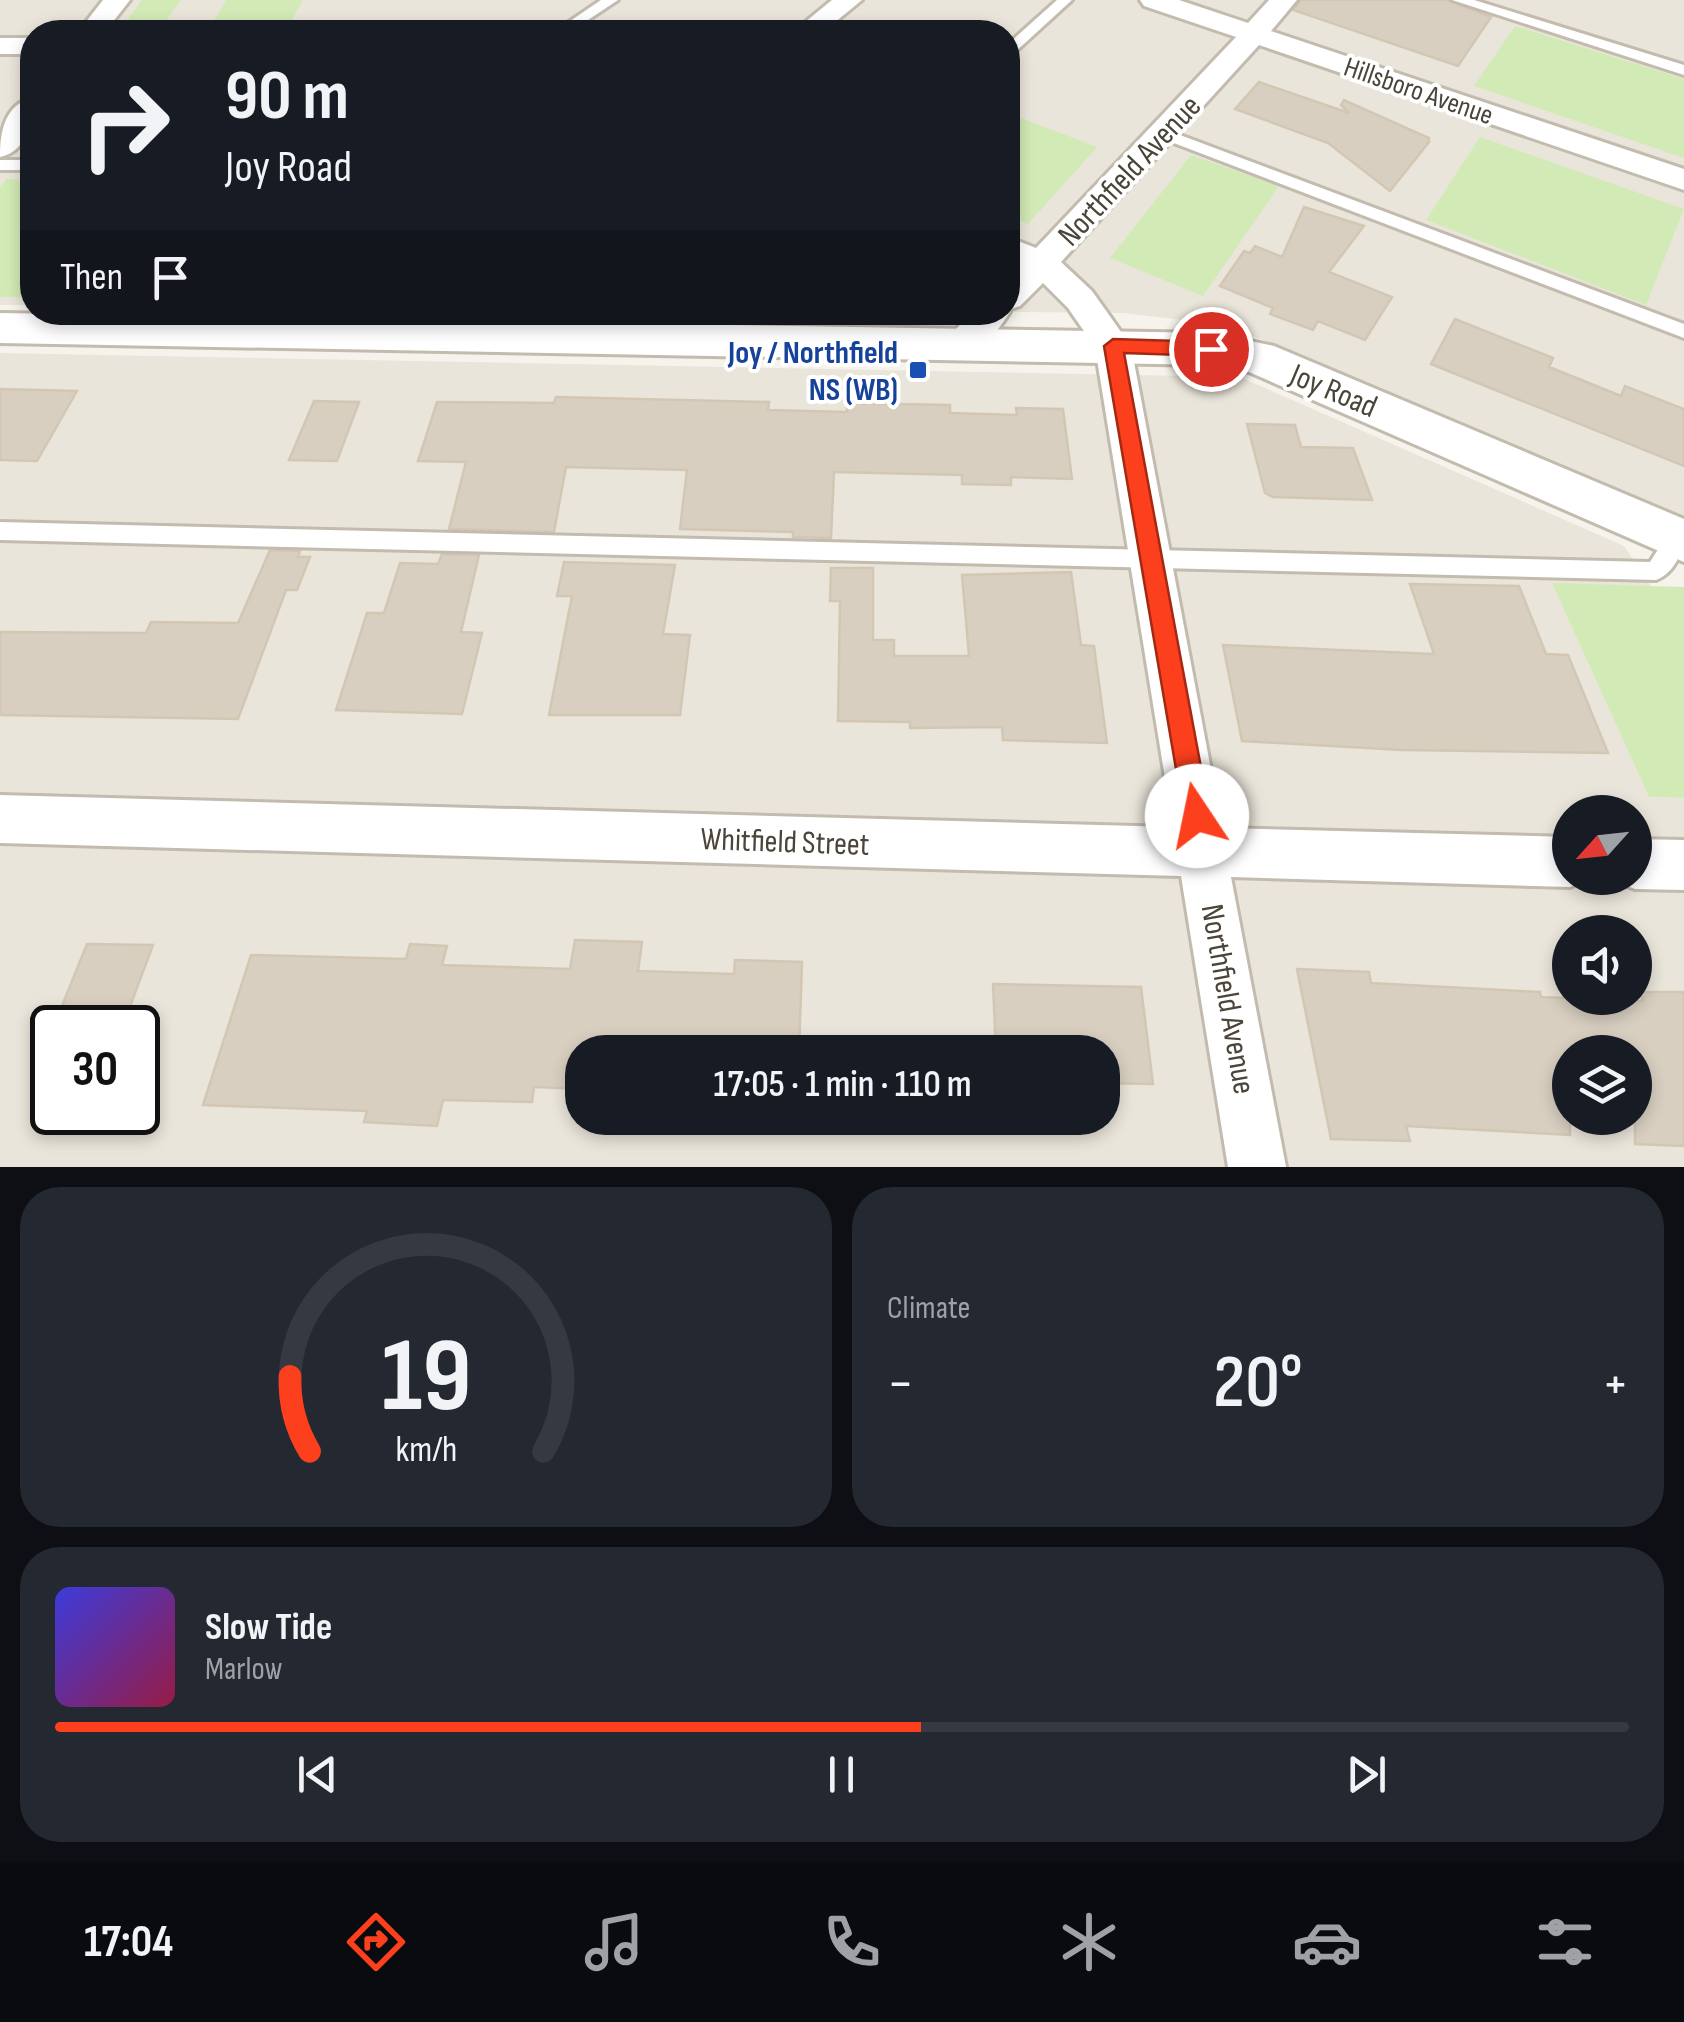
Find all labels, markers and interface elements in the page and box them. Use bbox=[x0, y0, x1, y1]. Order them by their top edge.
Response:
street label: Hillsboro Avenue bbox=[1340, 51, 1497, 132]
text: 90 m bbox=[225, 55, 349, 139]
icon: right bbox=[60, 60, 190, 190]
street label: Northfield Avenue bbox=[1050, 87, 1210, 255]
text: Joy Road bbox=[225, 140, 352, 195]
icon: arrive bbox=[143, 250, 198, 305]
text: Then bbox=[60, 255, 123, 300]
pin bbox=[1169, 307, 1254, 392]
icon: arrive bbox=[1184, 322, 1239, 377]
place label: Joy / Northfield NS (WB) bbox=[727, 334, 898, 410]
street label: Joy Road bbox=[1283, 355, 1383, 427]
marker: Joy / Northfield NS (WB) bbox=[907, 359, 929, 381]
position arrow bbox=[1145, 764, 1249, 868]
north arrow bbox=[1552, 795, 1652, 895]
map controls bbox=[1552, 795, 1652, 1135]
street label: Whitfield Street bbox=[700, 820, 870, 865]
street label: Northfield Avenue bbox=[1192, 901, 1263, 1097]
button: sound bbox=[1552, 915, 1652, 1015]
speed limit sign: 30 bbox=[30, 1005, 160, 1135]
button: layers bbox=[1552, 1035, 1652, 1135]
text: 17:05 · 1 min · 110 m bbox=[713, 1062, 972, 1107]
text: Climate bbox=[887, 1289, 970, 1328]
text: 19 bbox=[381, 1315, 471, 1440]
text: 20° bbox=[1213, 1338, 1303, 1429]
text: − bbox=[887, 1351, 914, 1418]
text: + bbox=[1602, 1351, 1629, 1418]
text: km/h bbox=[395, 1429, 457, 1472]
text: Slow Tide bbox=[205, 1605, 332, 1650]
text: Marlow bbox=[205, 1650, 283, 1689]
icon: previous bbox=[290, 1747, 345, 1802]
icon: pause bbox=[814, 1747, 869, 1802]
icon: next bbox=[1339, 1747, 1394, 1802]
icon: directions bbox=[341, 1907, 411, 1977]
icon: music bbox=[579, 1907, 649, 1977]
icon: phone bbox=[817, 1907, 887, 1977]
icon: climate bbox=[1054, 1907, 1124, 1977]
icon: car bbox=[1292, 1907, 1362, 1977]
icon: filters bbox=[1530, 1907, 1600, 1977]
text: 17:04 bbox=[84, 1915, 173, 1970]

